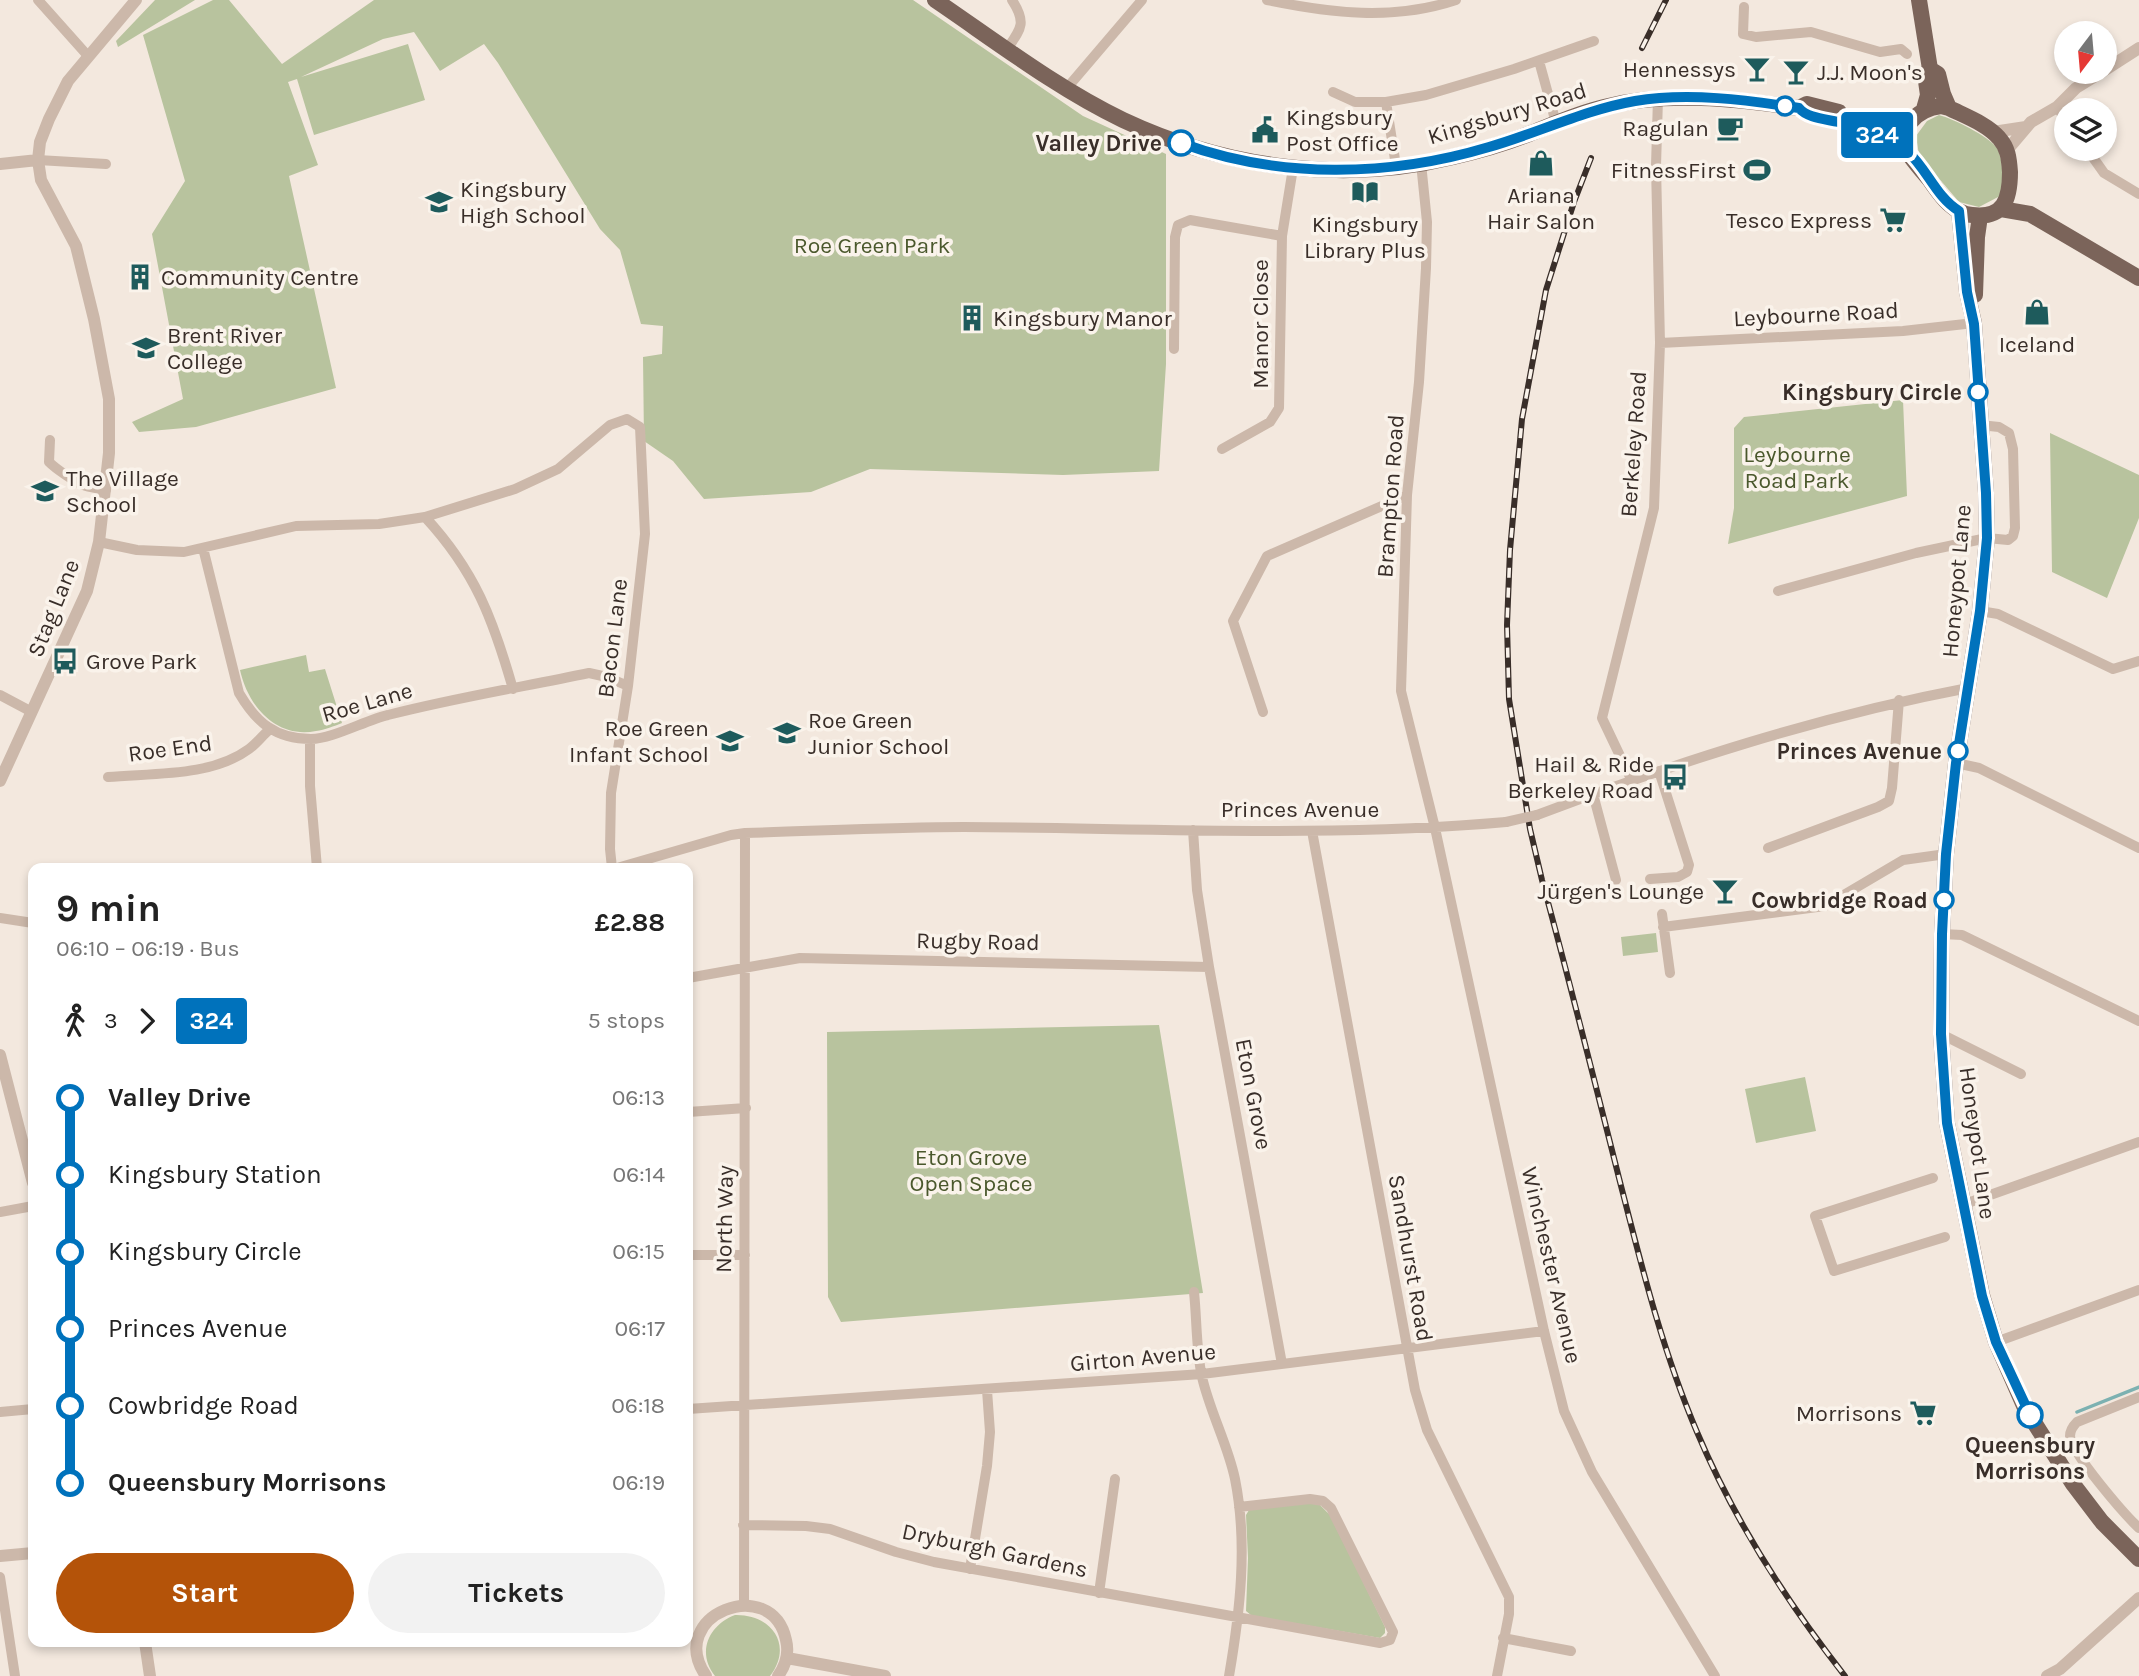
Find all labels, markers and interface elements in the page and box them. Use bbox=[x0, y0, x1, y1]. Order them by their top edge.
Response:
north arrow bbox=[2054, 21, 2118, 84]
map controls bbox=[2054, 21, 2117, 161]
bar icon: Hennessys bbox=[1742, 54, 1772, 84]
place label: Hennessys bbox=[1623, 56, 1736, 83]
bar icon: J.J. Moon's bbox=[1781, 57, 1811, 87]
place label: J.J. Moon's bbox=[1817, 59, 1923, 86]
street label: Kingsbury Road bbox=[1424, 76, 1590, 150]
unlabelled marker bbox=[1775, 96, 1795, 116]
button: layers bbox=[2054, 98, 2117, 161]
place label: Kingsbury Post Office bbox=[1286, 104, 1399, 157]
line badge: 324 bbox=[1837, 112, 1917, 158]
cafe icon: Ragulan bbox=[1715, 113, 1745, 143]
public building icon: Kingsbury Post Office bbox=[1250, 115, 1280, 145]
place label: Ragulan bbox=[1622, 115, 1709, 142]
text: 324 bbox=[1855, 121, 1899, 149]
place label: Valley Drive bbox=[1036, 130, 1162, 157]
marker: Valley Drive bbox=[1168, 130, 1194, 156]
shop icon: Ariana Hair Salon bbox=[1526, 148, 1556, 178]
sports icon: FitnessFirst bbox=[1742, 155, 1772, 185]
place label: FitnessFirst bbox=[1611, 157, 1736, 184]
place label: Kingsbury High School bbox=[460, 176, 586, 229]
library icon: Kingsbury Library Plus bbox=[1350, 177, 1380, 207]
place label: Ariana Hair Salon bbox=[1487, 182, 1595, 235]
school or university icon: Kingsbury High School bbox=[424, 187, 454, 217]
supermarket icon: Tesco Express bbox=[1878, 205, 1908, 235]
place label: Tesco Express bbox=[1726, 207, 1872, 234]
place label: Kingsbury Library Plus bbox=[1304, 211, 1426, 264]
park label: Roe Green Park bbox=[794, 232, 950, 259]
street label: Manor Close bbox=[1247, 259, 1274, 389]
building icon: Community Centre bbox=[125, 262, 155, 292]
place label: Community Centre bbox=[161, 264, 359, 291]
street label: Leybourne Road bbox=[1733, 297, 1900, 332]
shop icon: Iceland bbox=[2022, 297, 2052, 327]
building icon: Kingsbury Manor bbox=[957, 303, 987, 333]
place label: Kingsbury Manor bbox=[993, 305, 1172, 332]
place label: Brent River College bbox=[167, 322, 283, 375]
place label: Iceland bbox=[1999, 331, 2075, 358]
school or university icon: Brent River College bbox=[131, 333, 161, 363]
street label: Berkeley Road bbox=[1615, 370, 1652, 518]
place label: Kingsbury Circle bbox=[1782, 379, 1962, 406]
marker: Kingsbury Circle bbox=[1968, 382, 1988, 402]
street label: Brampton Road bbox=[1371, 413, 1410, 579]
park label: Leybourne Road Park bbox=[1743, 441, 1851, 494]
place label: The Village School bbox=[66, 465, 179, 518]
school or university icon: The Village School bbox=[30, 476, 60, 506]
street label: Honeypot Lane bbox=[1936, 503, 1977, 659]
street label: Stag Lane bbox=[22, 555, 85, 661]
street label: Bacon Lane bbox=[592, 577, 633, 699]
bus stop icon: Grove Park bbox=[50, 646, 80, 676]
place label: Grove Park bbox=[86, 648, 197, 675]
street label: Roe Lane bbox=[319, 677, 416, 728]
place label: Roe Green Junior School bbox=[808, 707, 950, 760]
place label: Roe Green Infant School bbox=[569, 715, 709, 768]
school or university icon: Roe Green Junior School bbox=[772, 718, 802, 748]
school or university icon: Roe Green Infant School bbox=[715, 726, 745, 756]
street label: Roe End bbox=[126, 729, 214, 768]
place label: Princes Avenue bbox=[1776, 738, 1942, 765]
marker: Princes Avenue bbox=[1948, 741, 1968, 761]
place label: Hail & Ride Berkeley Road bbox=[1507, 751, 1654, 804]
bus stop icon: Hail & Ride Berkeley Road bbox=[1660, 762, 1690, 792]
street label: Princes Avenue bbox=[1221, 796, 1379, 823]
bar icon: Jürgen's Lounge bbox=[1710, 876, 1740, 906]
place label: Jürgen's Lounge bbox=[1538, 878, 1704, 905]
text: 9 min bbox=[56, 886, 161, 931]
place label: Cowbridge Road bbox=[1751, 887, 1928, 914]
marker: Cowbridge Road bbox=[1934, 890, 1954, 910]
text: £2.88 bbox=[594, 907, 665, 938]
street label: Rugby Road bbox=[916, 927, 1040, 956]
text: 06:10 – 06:19 · Bus bbox=[56, 935, 240, 962]
icon: walk bbox=[56, 1002, 94, 1040]
icon: forward bbox=[128, 1002, 166, 1040]
text: 3 bbox=[104, 1007, 118, 1034]
text: 324 bbox=[190, 1007, 233, 1035]
text: 5 stops bbox=[588, 1007, 665, 1034]
street label: Eton Grove bbox=[1230, 1036, 1278, 1152]
street label: Honeypot Lane bbox=[1953, 1065, 2002, 1221]
text: Valley Drive bbox=[108, 1082, 251, 1113]
text: 06:13 bbox=[612, 1084, 665, 1111]
park label: Eton Grove Open Space bbox=[909, 1144, 1033, 1197]
text: Kingsbury Station bbox=[108, 1159, 322, 1190]
text: 06:14 bbox=[612, 1161, 665, 1188]
street label: Winchester Avenue bbox=[1516, 1164, 1587, 1366]
street label: North Way bbox=[710, 1165, 739, 1273]
street label: Sandhurst Road bbox=[1383, 1172, 1439, 1344]
text: Kingsbury Circle bbox=[108, 1236, 302, 1267]
text: 06:15 bbox=[612, 1238, 665, 1265]
text: Princes Avenue bbox=[108, 1313, 287, 1344]
text: 06:17 bbox=[614, 1315, 665, 1342]
street label: Girton Avenue bbox=[1069, 1338, 1217, 1377]
text: Cowbridge Road bbox=[108, 1390, 299, 1421]
text: 06:18 bbox=[611, 1392, 665, 1419]
supermarket icon: Morrisons bbox=[1908, 1398, 1938, 1428]
place label: Morrisons bbox=[1796, 1400, 1902, 1427]
marker: Queensbury Morrisons bbox=[2017, 1402, 2043, 1428]
place label: Queensbury Morrisons bbox=[1965, 1432, 2096, 1485]
text: Queensbury Morrisons bbox=[108, 1467, 387, 1498]
text: 06:19 bbox=[612, 1469, 665, 1496]
street label: Dryburgh Gardens bbox=[900, 1518, 1090, 1583]
button: Start bbox=[56, 1553, 354, 1633]
button: Tickets bbox=[368, 1553, 665, 1633]

